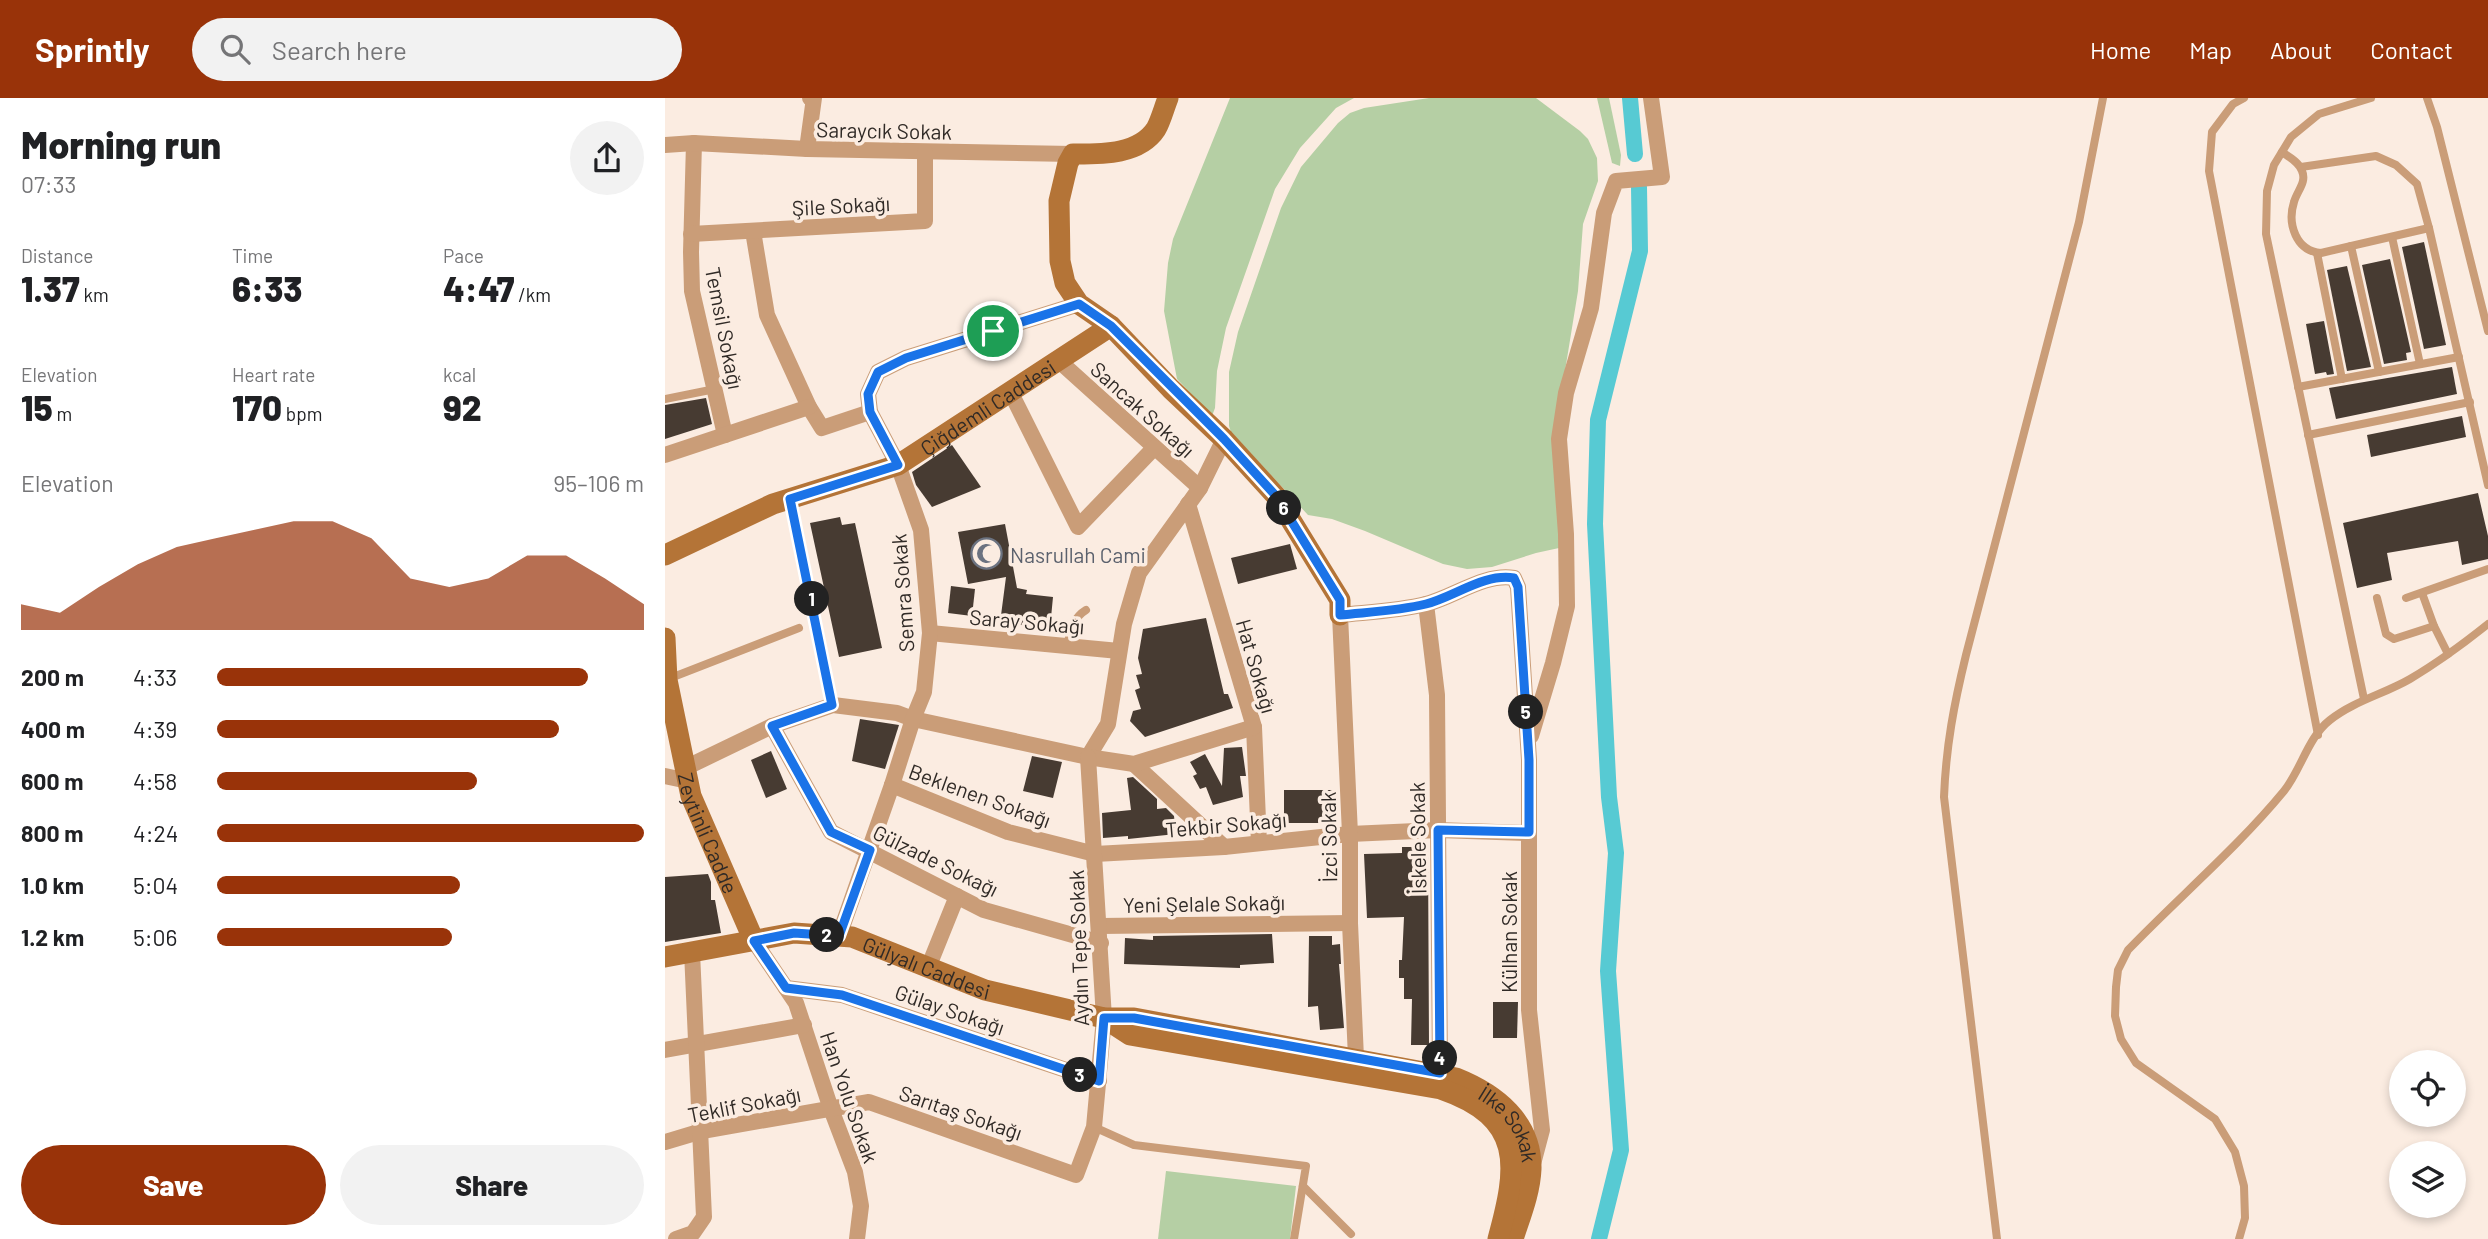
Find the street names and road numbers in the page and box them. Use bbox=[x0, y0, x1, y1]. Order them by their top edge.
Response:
street label: Saraycık Sokak bbox=[816, 116, 952, 144]
street label: Şile Sokağı bbox=[791, 190, 891, 220]
street label: Temsil Sokağı bbox=[701, 265, 749, 391]
street label: Çiğdemli Caddesi bbox=[915, 353, 1060, 460]
street label: Sancak Sokağı bbox=[1086, 356, 1200, 462]
street label: Semra Sokak bbox=[885, 533, 919, 653]
street label: Saray Sokağı bbox=[968, 604, 1086, 638]
street label: Hat Sokağı bbox=[1232, 616, 1282, 716]
street label: Beklenen Sokağı bbox=[906, 758, 1054, 832]
street label: Zeytinli Cadde bbox=[674, 770, 744, 897]
street label: İskele Sokak bbox=[1404, 782, 1430, 894]
street label: İzci Sokak bbox=[1315, 792, 1341, 882]
street label: Tekbir Sokağı bbox=[1164, 806, 1288, 842]
street label: Gülzade Sokağı bbox=[869, 819, 1003, 901]
street label: Aydın Tepe Sokak bbox=[1063, 869, 1093, 1027]
street label: Külhan Sokak bbox=[1496, 871, 1521, 993]
street label: Yeni Şelale Sokağı bbox=[1123, 889, 1285, 917]
street label: Gülyalı Caddesi bbox=[859, 930, 993, 1003]
street label: Gülay Sokağı bbox=[892, 979, 1008, 1039]
street label: Han Yolu Sokak bbox=[816, 1028, 884, 1166]
street label: Sarıtaş Sokağı bbox=[896, 1079, 1026, 1145]
street label: İlke Sokak bbox=[1475, 1080, 1543, 1164]
street label: Teklif Sokağı bbox=[685, 1081, 803, 1127]

